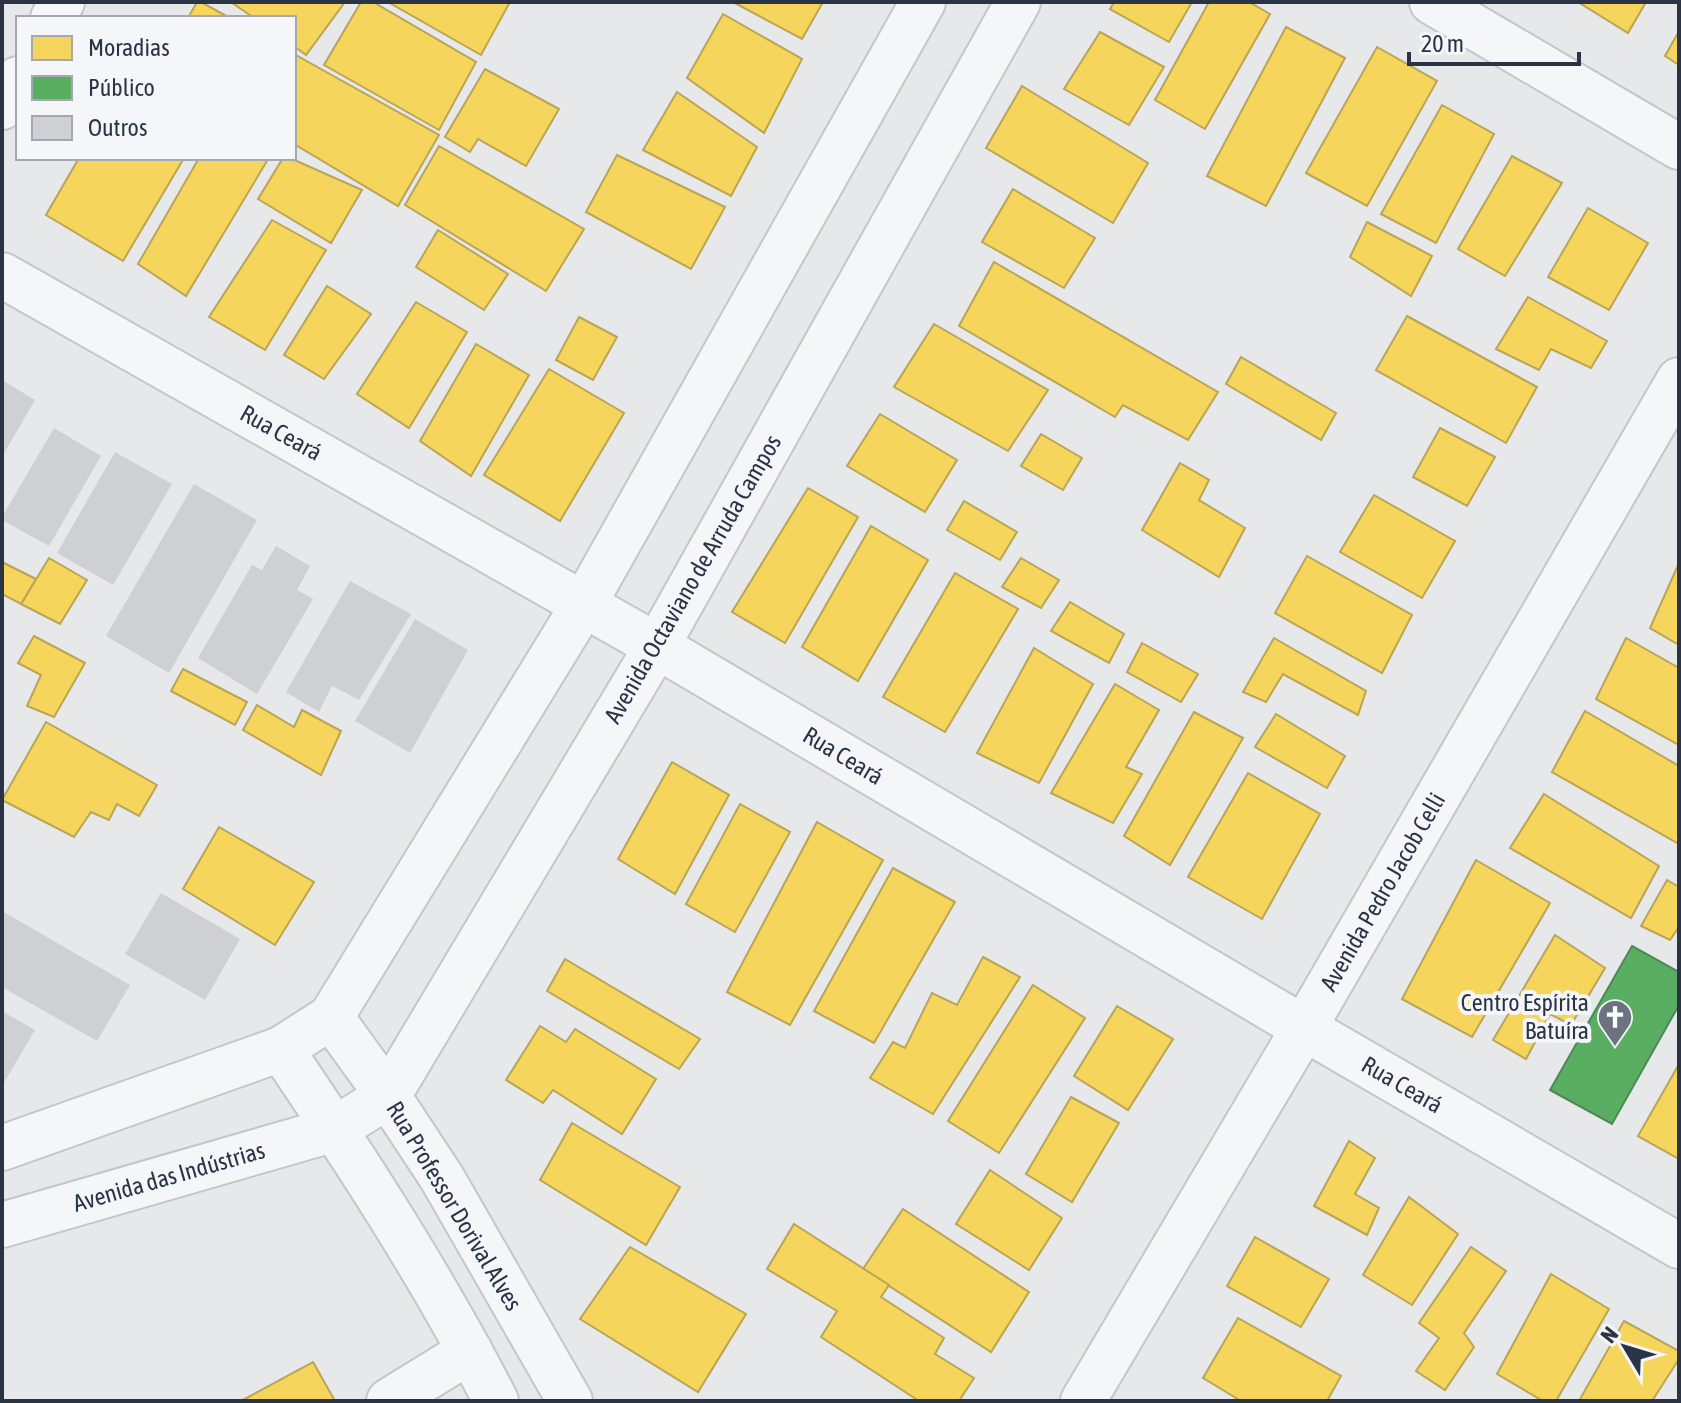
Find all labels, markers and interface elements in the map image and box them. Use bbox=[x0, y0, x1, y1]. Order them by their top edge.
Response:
legend bbox=[16, 16, 296, 160]
scale bar bbox=[1409, 16, 1579, 66]
text: 20 m bbox=[1421, 30, 1464, 57]
text: Moradias bbox=[88, 34, 170, 61]
text: Público bbox=[88, 74, 155, 101]
text: Outros bbox=[88, 114, 147, 141]
street label: Rua Ceará bbox=[236, 399, 327, 466]
street label: Avenida Octaviano de Arruda Campos bbox=[599, 430, 786, 728]
street label: Rua Ceará bbox=[798, 721, 888, 790]
street label: Avenida Pedro Jacob Celli bbox=[1315, 788, 1450, 996]
place label: Centro Espírita Batuíra bbox=[1461, 989, 1589, 1044]
church icon: Centro Espírita Batuíra bbox=[1596, 998, 1634, 1048]
street label: Rua Ceará bbox=[1357, 1051, 1447, 1118]
street label: Rua Professor Dorival Alves bbox=[381, 1096, 528, 1315]
street label: Avenida das Indústrias bbox=[70, 1136, 268, 1217]
north arrow bbox=[1585, 1307, 1665, 1387]
text: N bbox=[1595, 1322, 1623, 1348]

